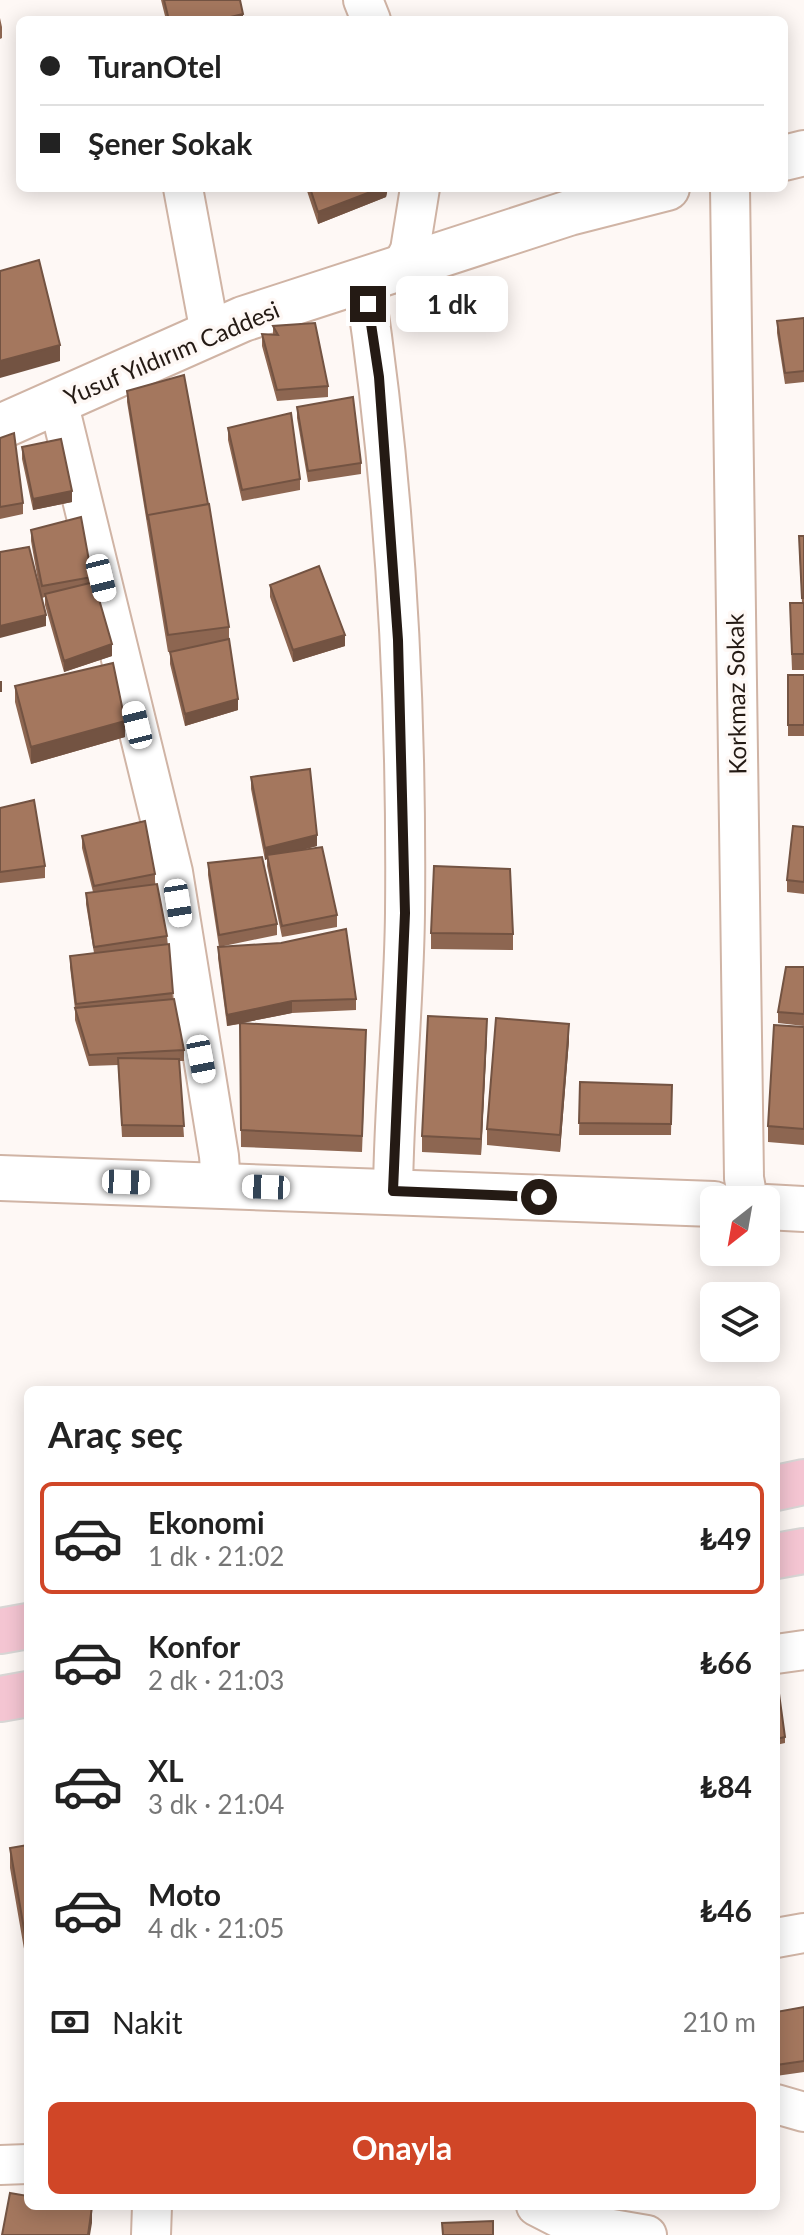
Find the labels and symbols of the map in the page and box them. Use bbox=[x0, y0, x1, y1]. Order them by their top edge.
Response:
callout: 1 dk bbox=[396, 276, 508, 332]
route end bbox=[350, 286, 386, 322]
street label: Yusuf Yıldırım Caddesi bbox=[59, 294, 283, 411]
car bbox=[84, 552, 118, 604]
street label: Korkmaz Sokak bbox=[720, 612, 751, 775]
car bbox=[120, 699, 154, 751]
car bbox=[162, 877, 194, 929]
car bbox=[185, 1033, 217, 1085]
car bbox=[102, 1169, 150, 1195]
car bbox=[242, 1174, 290, 1200]
route start bbox=[521, 1179, 557, 1215]
north arrow bbox=[700, 1186, 780, 1266]

